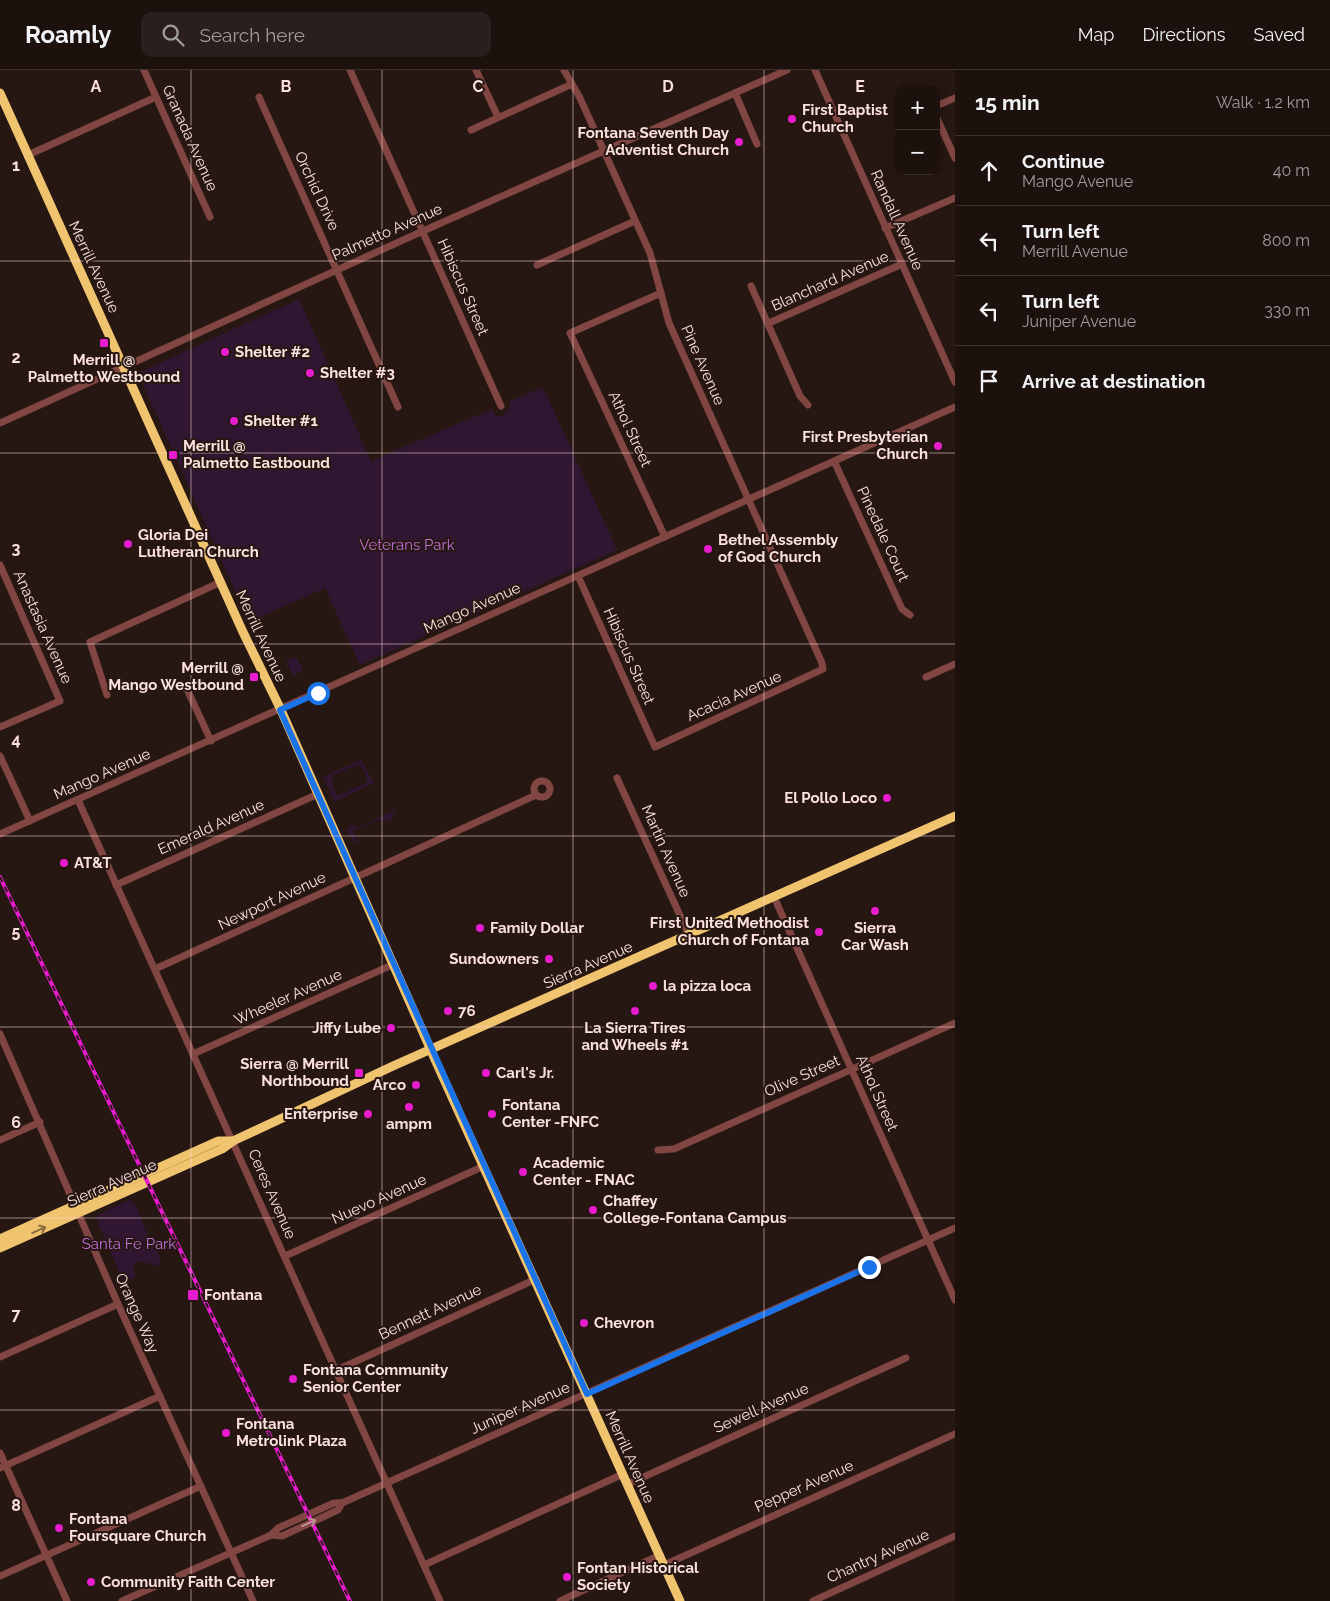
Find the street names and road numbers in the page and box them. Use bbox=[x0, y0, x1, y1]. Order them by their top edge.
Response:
street label: Granada Avenue bbox=[158, 82, 222, 194]
street label: Orchid Drive bbox=[291, 148, 343, 234]
street label: Randall Avenue bbox=[867, 167, 927, 273]
street label: Palmetto Avenue bbox=[329, 200, 445, 264]
street label: Merrill Avenue bbox=[65, 218, 123, 316]
street label: Hibiscus Street bbox=[434, 236, 492, 338]
street label: Blanchard Avenue bbox=[769, 247, 892, 315]
street label: Pine Avenue bbox=[677, 322, 729, 408]
street label: Athol Street bbox=[605, 388, 655, 470]
street label: Pinedale Court bbox=[853, 484, 913, 584]
street label: Anastasia Avenue bbox=[10, 568, 76, 687]
street label: Mango Avenue bbox=[421, 579, 523, 637]
street label: Merrill Avenue bbox=[232, 587, 290, 685]
street label: Hibiscus Street bbox=[600, 605, 658, 707]
street label: Acacia Avenue bbox=[684, 667, 784, 725]
street label: Mango Avenue bbox=[51, 745, 153, 803]
street label: Emerald Avenue bbox=[155, 795, 267, 859]
street label: Martin Avenue bbox=[638, 802, 695, 900]
street label: Newport Avenue bbox=[215, 868, 329, 934]
street label: Sierra Avenue bbox=[541, 937, 636, 993]
street label: Wheeler Avenue bbox=[231, 965, 345, 1029]
street label: Olive Street bbox=[762, 1051, 842, 1101]
street label: Athol Street bbox=[852, 1052, 902, 1134]
street label: Ceres Avenue bbox=[244, 1146, 300, 1242]
street label: Sierra Avenue bbox=[65, 1155, 160, 1211]
street label: Nuevo Avenue bbox=[329, 1170, 429, 1228]
street label: Orange Way bbox=[111, 1270, 163, 1356]
street label: Bennett Avenue bbox=[376, 1280, 484, 1344]
street label: Juniper Avenue bbox=[467, 1378, 573, 1438]
street label: Sewell Avenue bbox=[711, 1379, 811, 1437]
street label: Merrill Avenue bbox=[602, 1408, 659, 1506]
street label: Pepper Avenue bbox=[752, 1456, 856, 1516]
street label: Chantry Avenue bbox=[824, 1525, 932, 1587]

